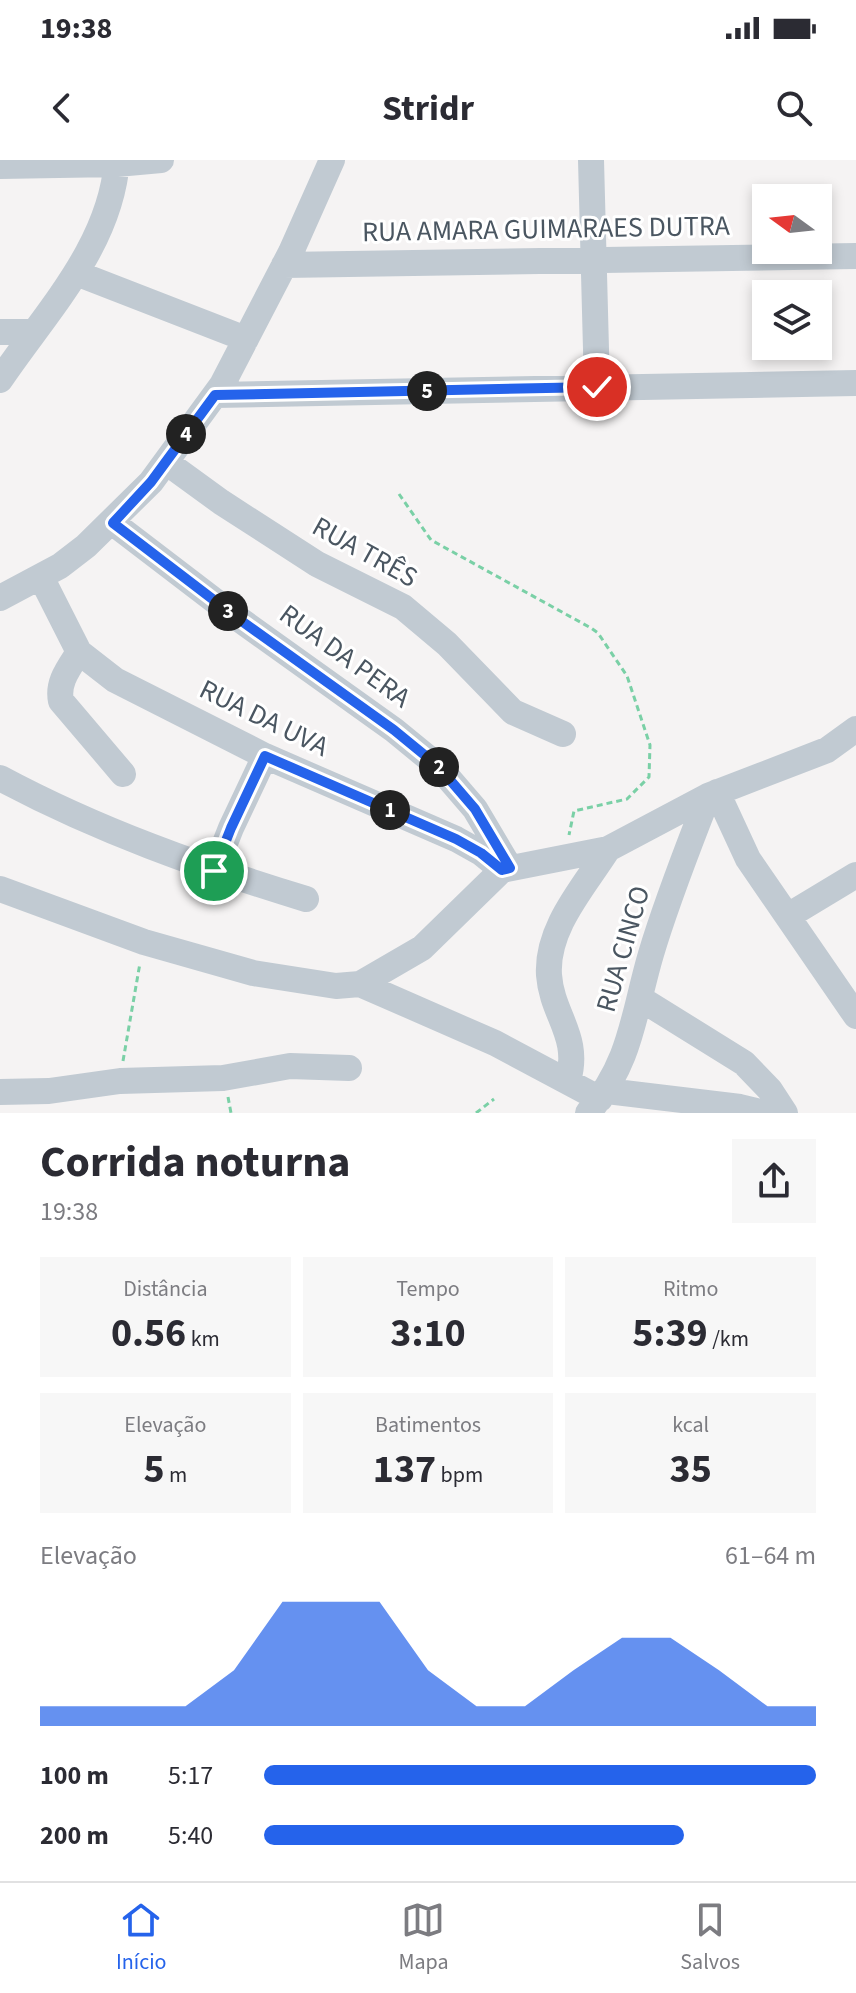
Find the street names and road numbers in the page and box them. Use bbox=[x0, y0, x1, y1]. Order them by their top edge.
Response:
street label: RUA AMARA GUIMARAES DUTRA bbox=[362, 206, 731, 252]
street label: RUA TRÊS bbox=[305, 507, 425, 597]
street label: RUA DA PERA bbox=[271, 595, 420, 718]
street label: RUA DA UVA bbox=[193, 669, 336, 767]
street label: RUA CINCO bbox=[586, 881, 660, 1017]

